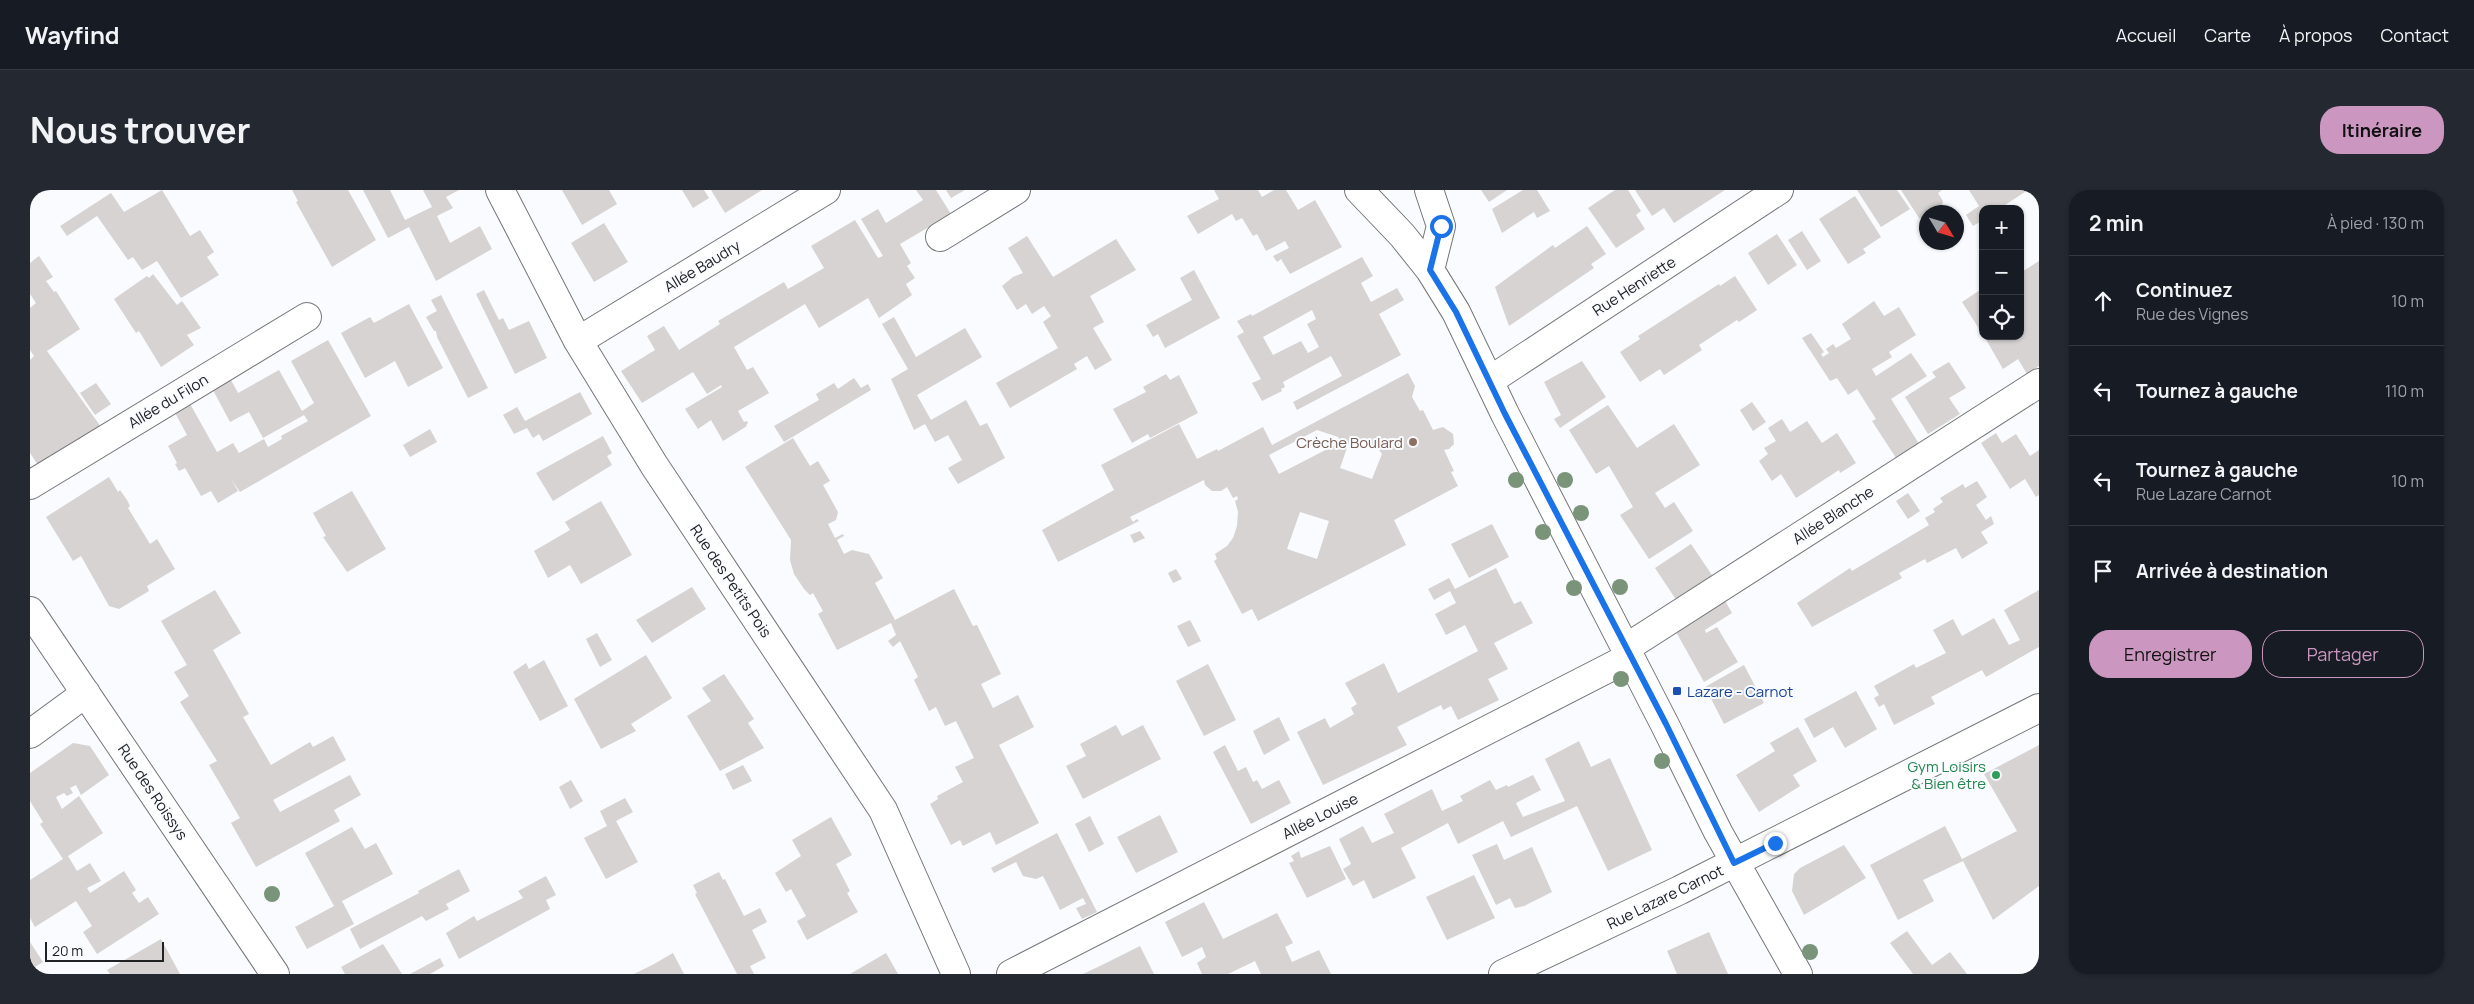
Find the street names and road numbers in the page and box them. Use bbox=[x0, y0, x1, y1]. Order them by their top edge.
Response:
street label: Allée Baudry bbox=[660, 235, 744, 297]
street label: Rue Henriette bbox=[1588, 251, 1680, 321]
street label: Allée du Filon bbox=[124, 369, 212, 433]
street label: Allée Blanche bbox=[1788, 481, 1878, 549]
street label: Rue des Petits Pois bbox=[685, 520, 777, 642]
street label: Rue des Roissys bbox=[113, 740, 193, 844]
street label: Allée Louise bbox=[1278, 788, 1362, 844]
street label: Rue Lazare Carnot bbox=[1603, 860, 1727, 934]

